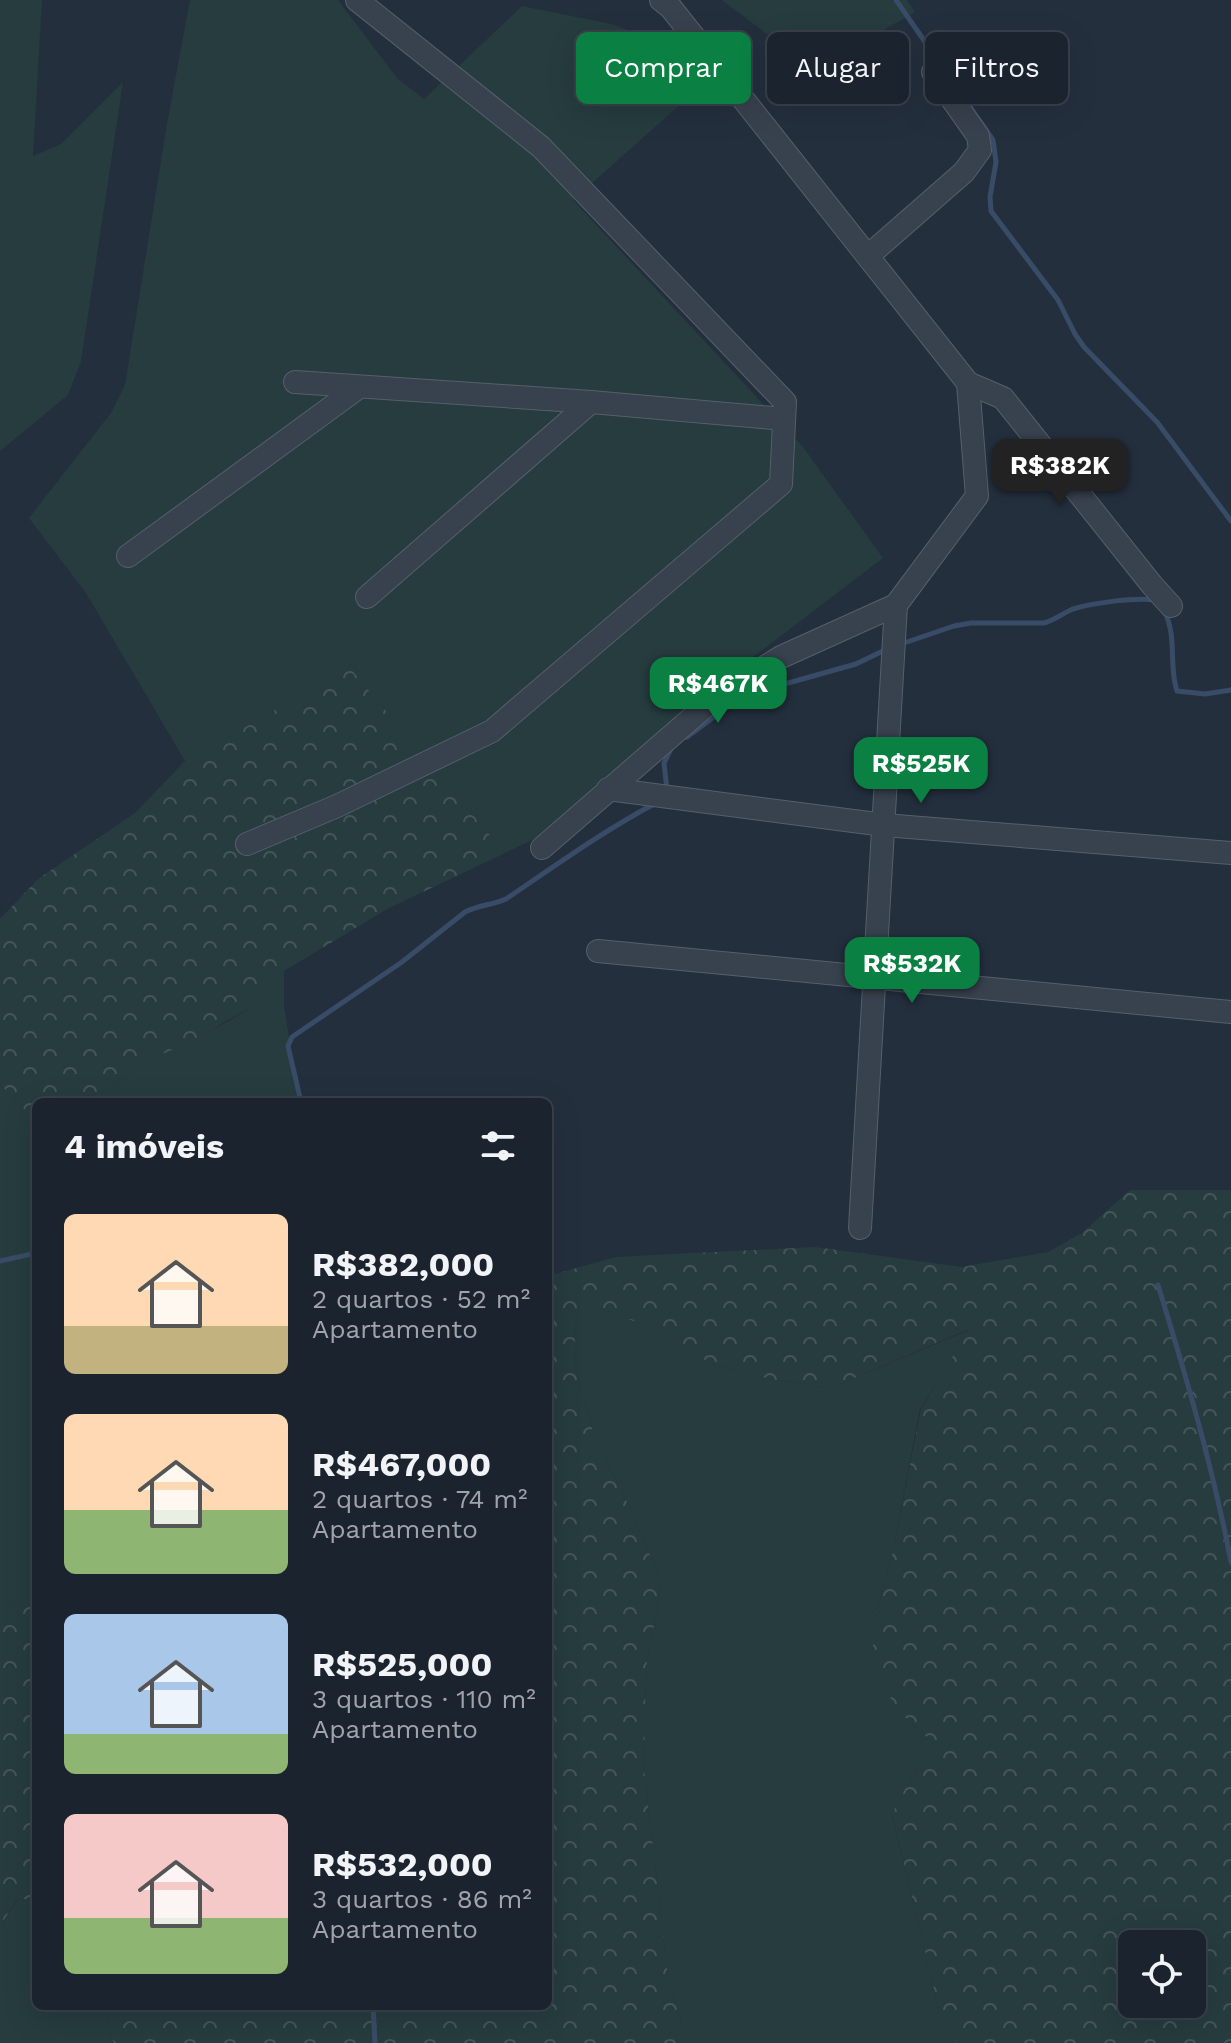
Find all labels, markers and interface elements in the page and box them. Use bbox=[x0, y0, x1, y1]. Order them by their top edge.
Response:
chip: Comprar bbox=[576, 32, 751, 104]
chip: Alugar bbox=[767, 32, 909, 104]
chip: Filtros bbox=[925, 32, 1068, 104]
pin: R$382K bbox=[995, 439, 1125, 507]
text: R$382K bbox=[1010, 450, 1110, 480]
pin: R$467K bbox=[653, 657, 783, 725]
text: R$467K bbox=[668, 668, 768, 698]
pin: R$525K bbox=[856, 737, 986, 805]
text: R$525K bbox=[872, 748, 970, 778]
pin: R$532K bbox=[847, 937, 977, 1005]
text: R$532K bbox=[863, 948, 961, 978]
icon: filters bbox=[476, 1124, 520, 1168]
text: 4 imóveis bbox=[64, 1126, 224, 1166]
text: R$382,000 bbox=[312, 1244, 494, 1284]
icon: home bbox=[128, 1246, 224, 1342]
text: 2 quartos · 52 m² bbox=[312, 1284, 530, 1314]
text: Apartamento bbox=[312, 1314, 478, 1344]
text: R$467,000 bbox=[312, 1444, 491, 1484]
icon: home bbox=[128, 1446, 224, 1542]
text: 2 quartos · 74 m² bbox=[312, 1484, 528, 1514]
text: Apartamento bbox=[312, 1514, 478, 1544]
text: R$525,000 bbox=[312, 1644, 492, 1684]
icon: home bbox=[128, 1646, 224, 1742]
text: 3 quartos · 110 m² bbox=[312, 1684, 536, 1714]
text: Apartamento bbox=[312, 1714, 478, 1744]
text: R$532,000 bbox=[312, 1844, 493, 1884]
icon: home bbox=[128, 1846, 224, 1942]
text: 3 quartos · 86 m² bbox=[312, 1884, 532, 1914]
text: Apartamento bbox=[312, 1914, 478, 1944]
map controls bbox=[1118, 1930, 1206, 2018]
button: locate bbox=[1118, 1930, 1206, 2018]

